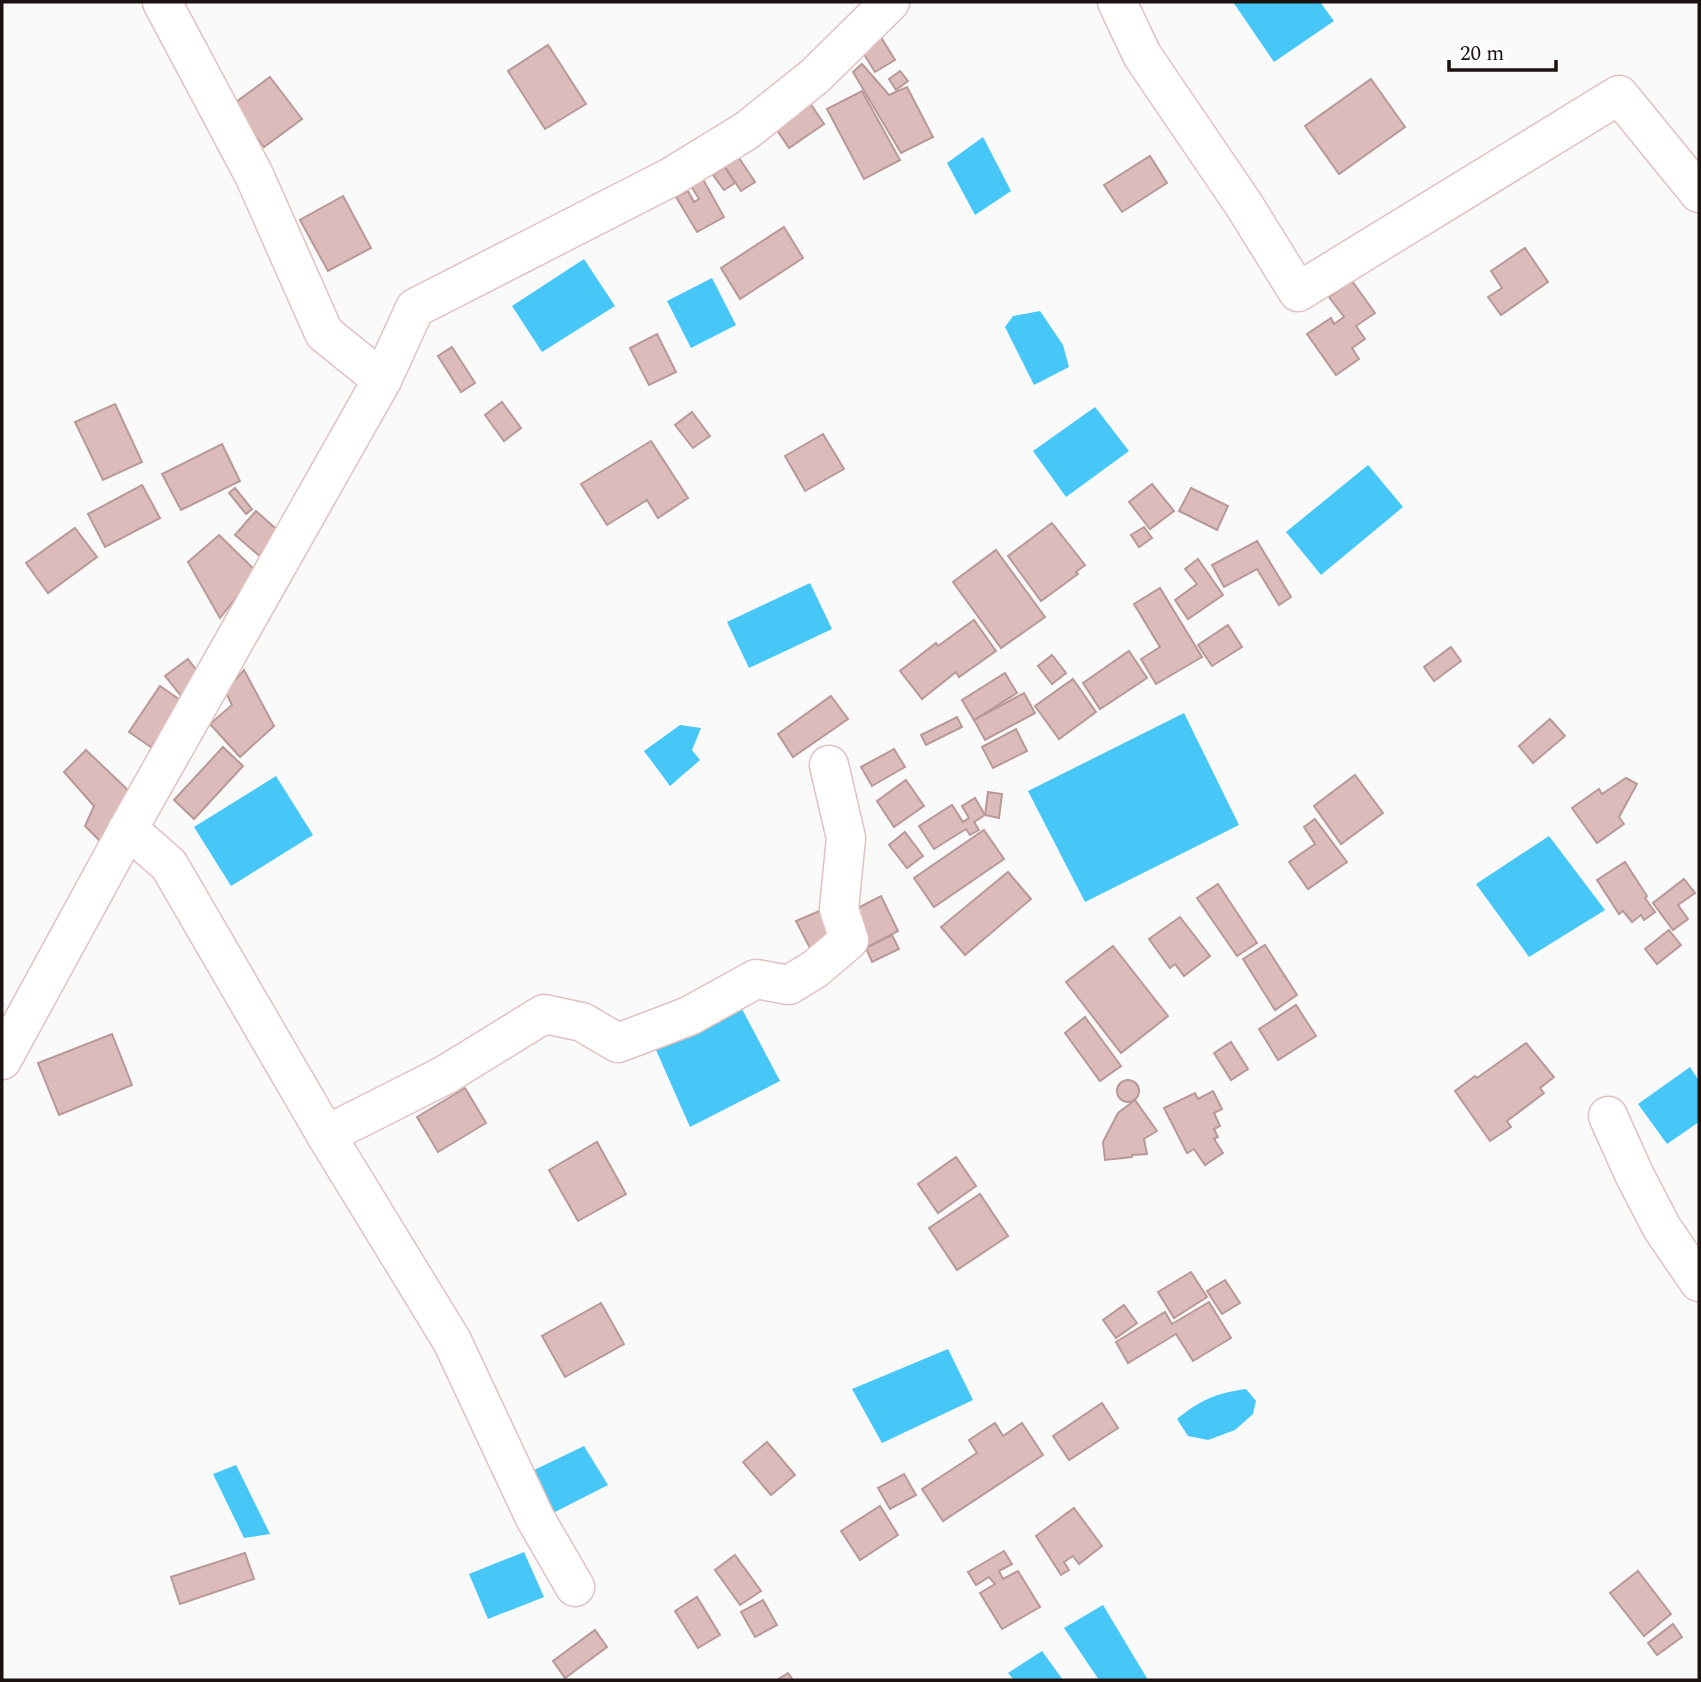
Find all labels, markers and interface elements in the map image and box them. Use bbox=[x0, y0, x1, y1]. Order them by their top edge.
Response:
scale bar bbox=[1449, 28, 1556, 72]
text: 20 m bbox=[1460, 38, 1504, 70]

